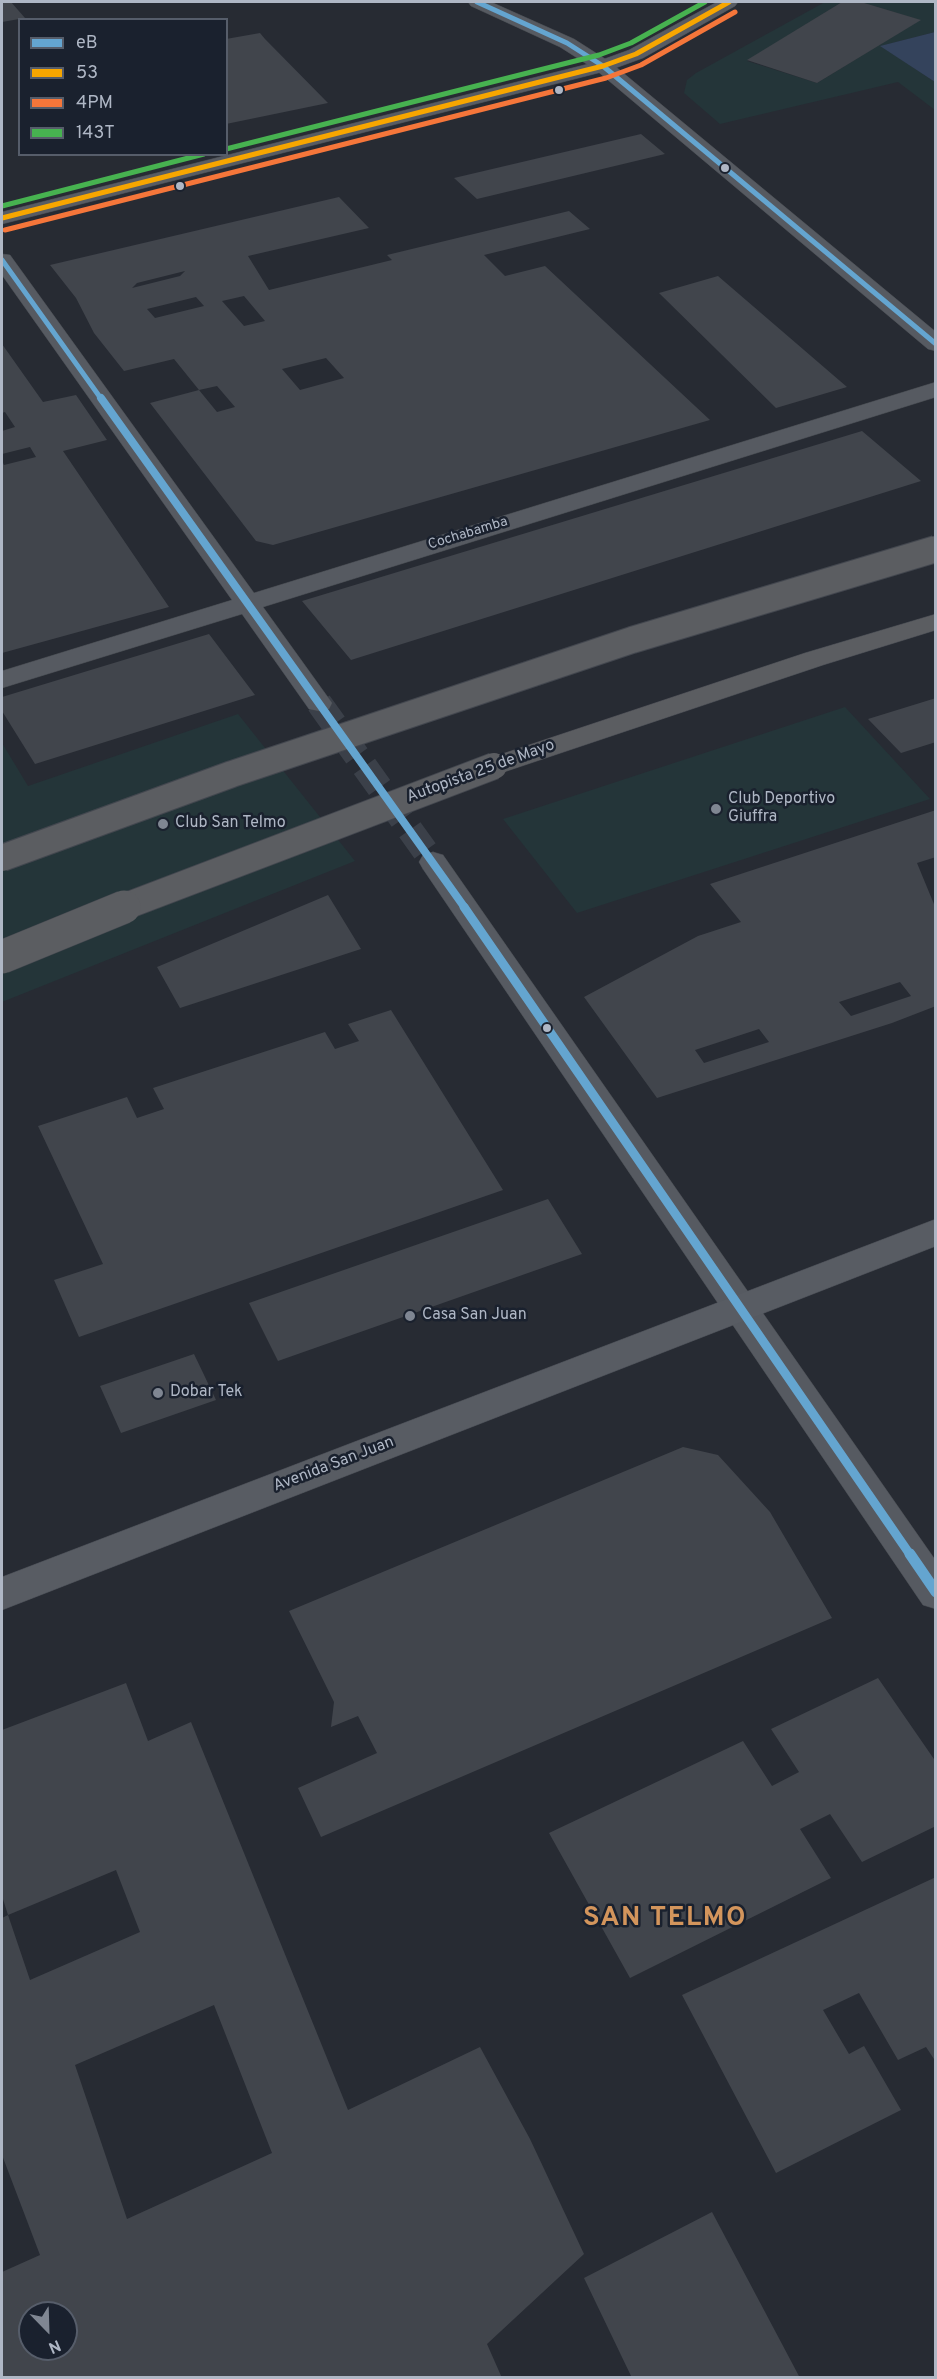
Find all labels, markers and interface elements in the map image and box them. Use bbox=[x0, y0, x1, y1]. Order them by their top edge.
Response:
legend bbox=[18, 18, 228, 156]
text: eB bbox=[76, 32, 98, 55]
text: 53 bbox=[76, 62, 98, 85]
unlabelled marker bbox=[553, 84, 565, 96]
text: 4PM bbox=[76, 92, 113, 115]
text: 143T bbox=[76, 122, 115, 145]
unlabelled marker bbox=[719, 162, 731, 174]
unlabelled marker bbox=[174, 180, 186, 192]
street label: Cochabamba bbox=[426, 514, 510, 554]
street label: Autopista 25 de Mayo bbox=[404, 736, 558, 808]
place label: Club Deportivo Giuffra bbox=[728, 790, 835, 828]
marker: Club Deportivo Giuffra bbox=[709, 802, 723, 816]
place label: Club San Telmo bbox=[175, 814, 286, 834]
marker: Club San Telmo bbox=[156, 817, 170, 831]
unlabelled marker bbox=[541, 1022, 553, 1034]
place label: Casa San Juan bbox=[422, 1306, 527, 1326]
marker: Casa San Juan bbox=[403, 1309, 417, 1323]
place label: Dobar Tek bbox=[170, 1383, 242, 1403]
marker: Dobar Tek bbox=[151, 1386, 165, 1400]
street label: Avenida San Juan bbox=[271, 1433, 397, 1497]
district label: SAN TELMO bbox=[583, 1904, 747, 1936]
north arrow bbox=[18, 2301, 78, 2361]
text: N bbox=[45, 2334, 63, 2357]

